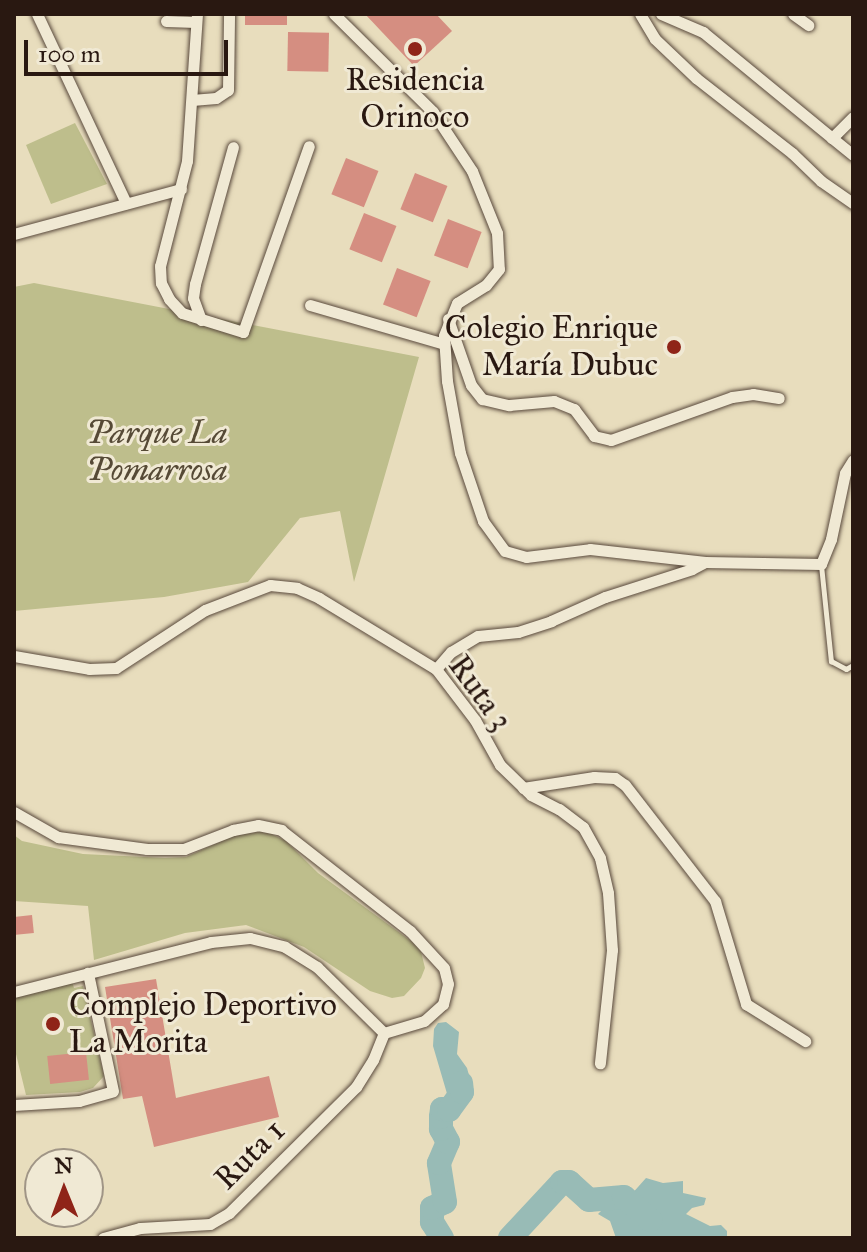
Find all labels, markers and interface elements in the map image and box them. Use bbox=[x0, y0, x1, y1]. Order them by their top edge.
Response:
scale bar bbox=[28, 24, 232, 74]
text: 100 m bbox=[38, 39, 101, 69]
marker: Residencia Orinoco bbox=[406, 40, 424, 58]
place label: Residencia Orinoco bbox=[346, 62, 484, 137]
place label: Colegio Enrique María Dubuc bbox=[445, 310, 658, 385]
marker: Colegio Enrique María Dubuc bbox=[665, 338, 683, 356]
park label: Parque La Pomarrosa bbox=[86, 415, 228, 490]
street label: Ruta 3 bbox=[440, 648, 520, 738]
place label: Complejo Deportivo La Morita bbox=[69, 987, 337, 1062]
marker: Complejo Deportivo La Morita bbox=[44, 1015, 62, 1033]
street label: Ruta 1 bbox=[207, 1112, 293, 1198]
north arrow bbox=[24, 1148, 104, 1228]
text: N bbox=[54, 1152, 73, 1179]

